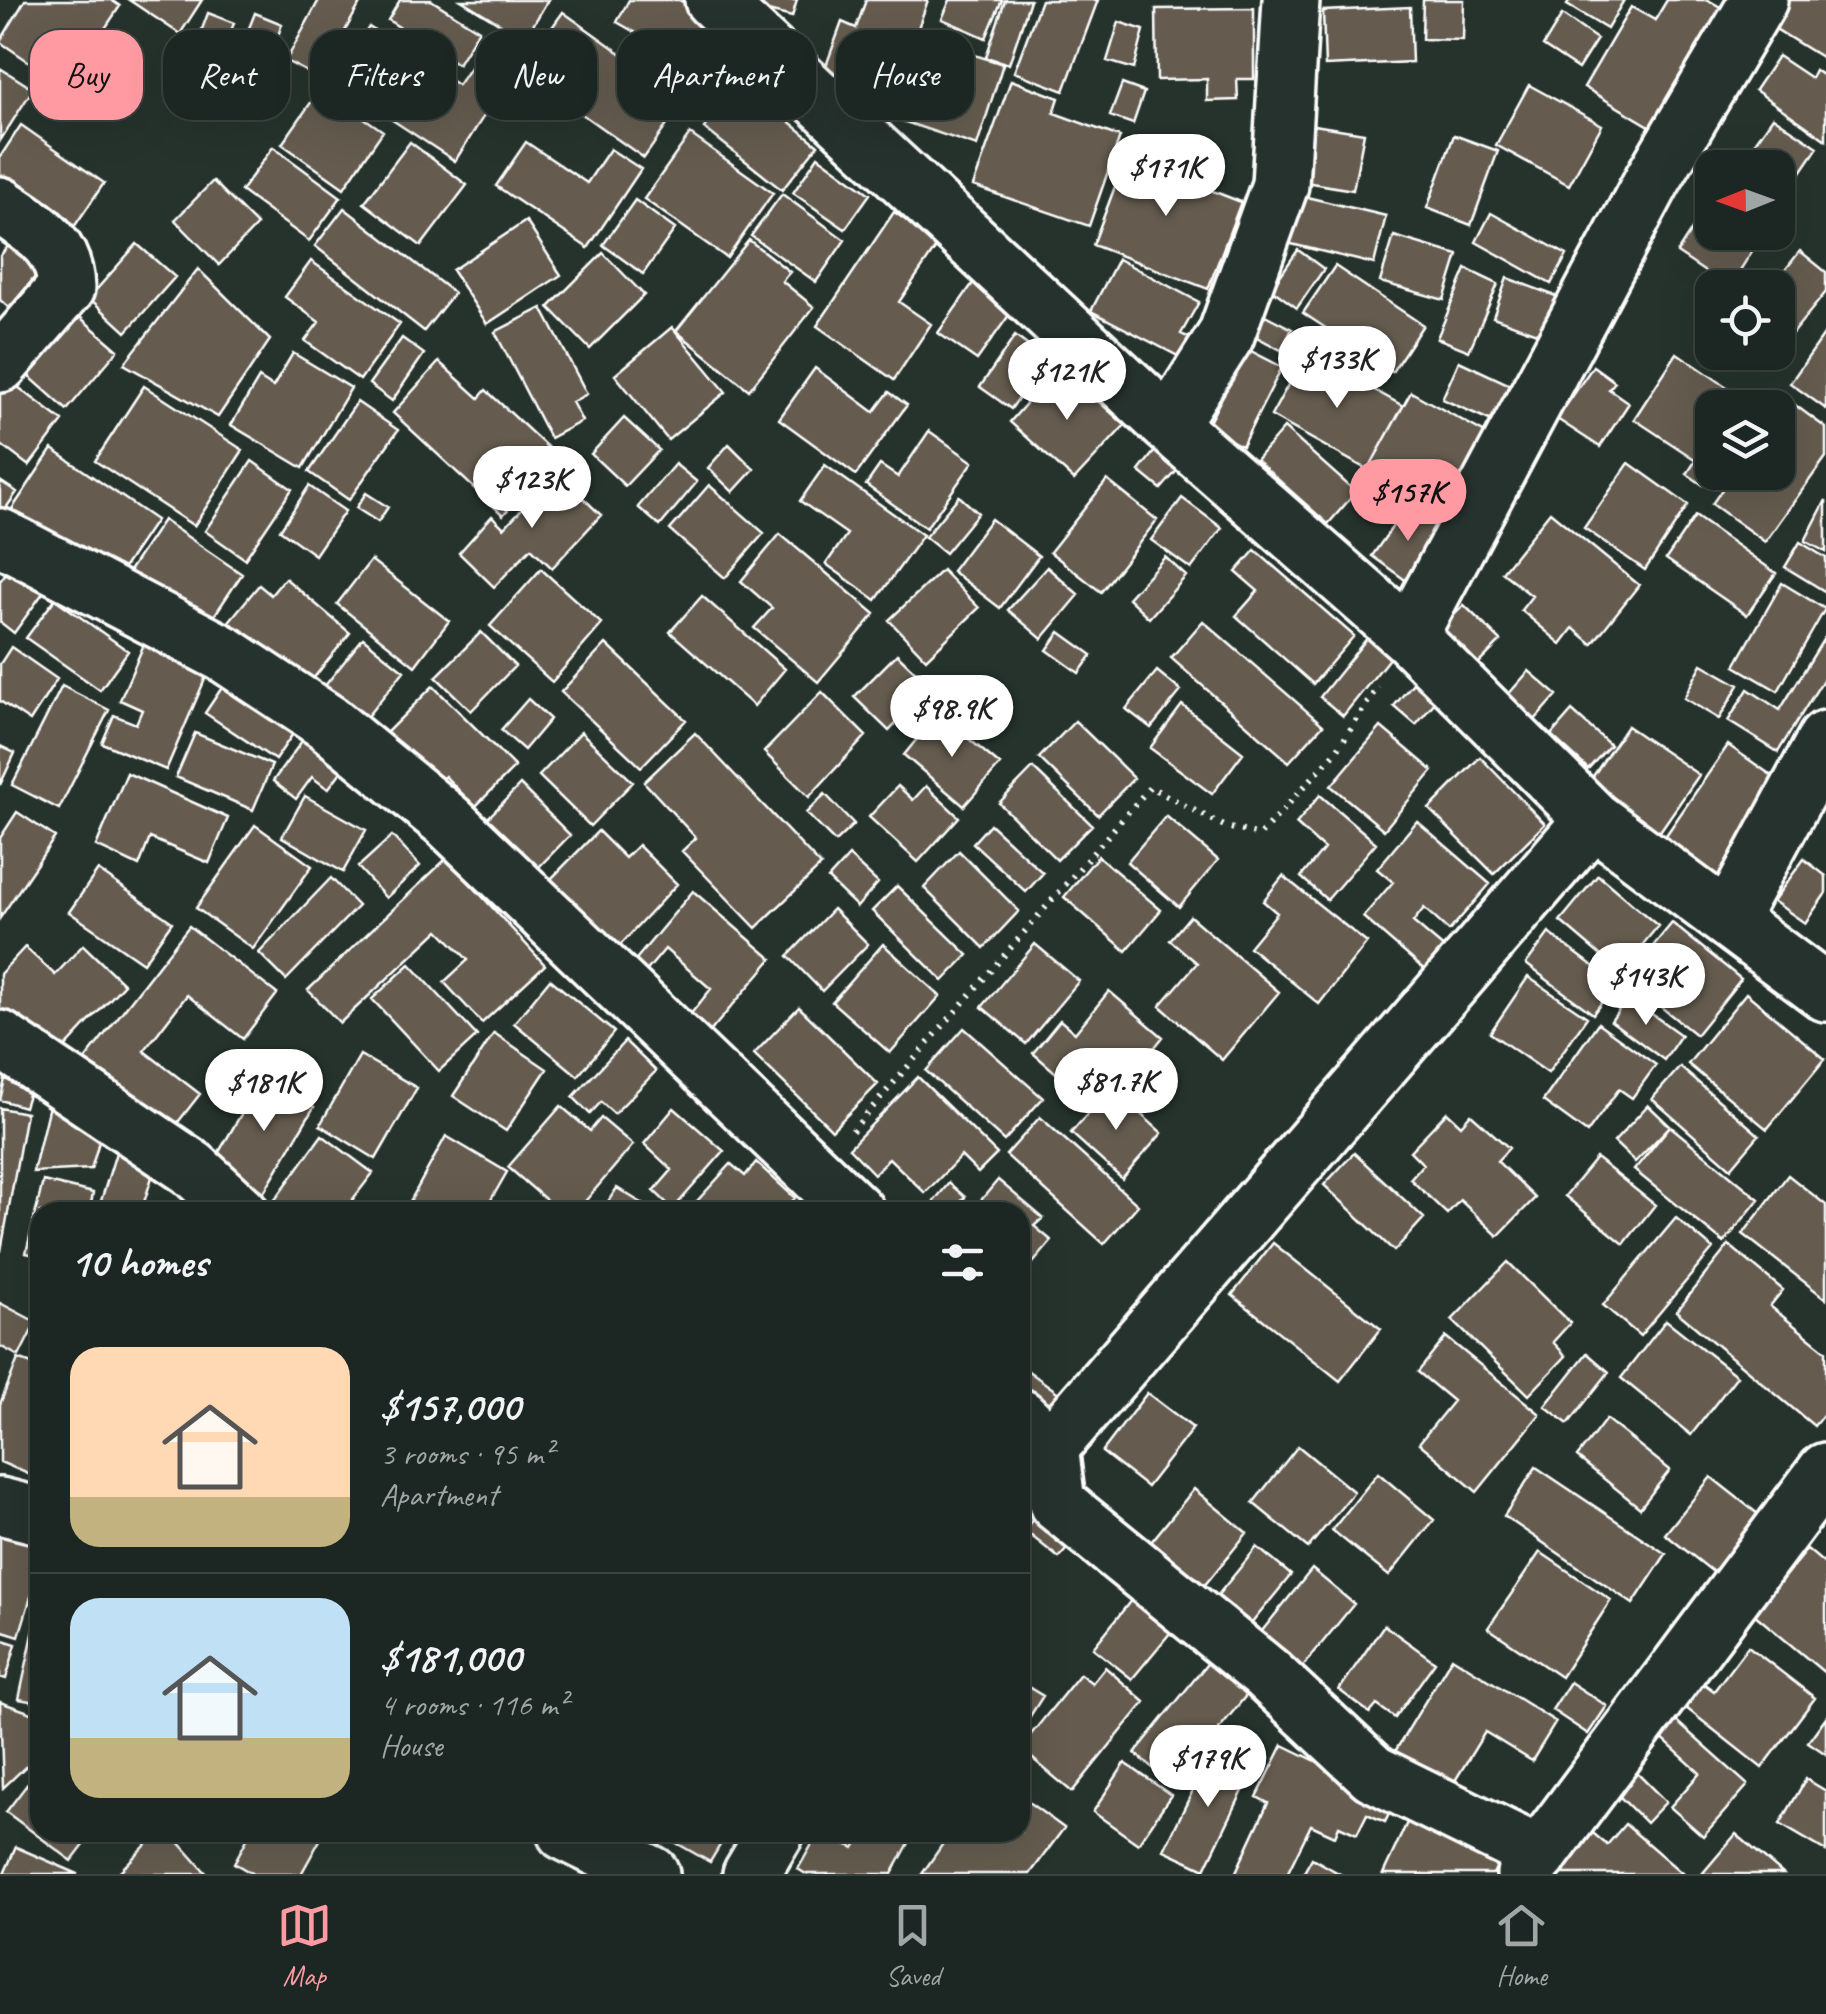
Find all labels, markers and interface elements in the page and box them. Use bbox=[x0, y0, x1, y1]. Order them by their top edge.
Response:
chip: Buy bbox=[30, 30, 143, 120]
chip: Rent bbox=[163, 30, 290, 120]
chip: Filters bbox=[310, 30, 456, 120]
chip: New bbox=[476, 30, 597, 120]
chip: Apartment bbox=[617, 30, 816, 120]
chip: House bbox=[836, 30, 974, 120]
pin: $171K bbox=[1096, 134, 1236, 219]
text: $171K bbox=[1129, 146, 1203, 187]
north arrow bbox=[1695, 150, 1795, 250]
map controls bbox=[1695, 150, 1795, 490]
button: locate bbox=[1695, 270, 1795, 370]
pin: $133K bbox=[1267, 326, 1407, 411]
pin: $121K bbox=[997, 338, 1137, 423]
text: $133K bbox=[1300, 338, 1374, 379]
text: $121K bbox=[1030, 350, 1104, 391]
button: layers bbox=[1695, 390, 1795, 490]
pin: $123K bbox=[462, 446, 602, 531]
text: $123K bbox=[495, 458, 569, 499]
pin: $157K bbox=[1338, 459, 1478, 544]
text: $157K bbox=[1371, 471, 1445, 512]
pin: $98.9K bbox=[871, 675, 1033, 760]
text: $98.9K bbox=[912, 687, 992, 728]
pin: $143K bbox=[1576, 943, 1716, 1028]
text: $143K bbox=[1609, 955, 1683, 996]
pin: $81.7K bbox=[1035, 1048, 1197, 1133]
pin: $181K bbox=[194, 1049, 334, 1134]
text: $81.7K bbox=[1076, 1060, 1156, 1101]
text: $181K bbox=[227, 1061, 301, 1102]
icon: filters bbox=[935, 1235, 990, 1290]
text: 10 homes bbox=[70, 1236, 207, 1289]
text: $157,000 bbox=[380, 1380, 520, 1433]
icon: home bbox=[150, 1387, 270, 1507]
text: 3 rooms · 95 m² bbox=[380, 1433, 553, 1474]
text: Apartment bbox=[380, 1474, 498, 1515]
text: $181,000 bbox=[380, 1631, 521, 1684]
icon: home bbox=[150, 1638, 270, 1758]
text: 4 rooms · 116 m² bbox=[380, 1684, 567, 1725]
text: House bbox=[380, 1725, 442, 1766]
pin: $179K bbox=[1138, 1725, 1278, 1810]
text: $179K bbox=[1171, 1737, 1245, 1778]
tab: Map bbox=[277, 1898, 332, 1993]
tab: Saved bbox=[885, 1898, 940, 1993]
tab: Home bbox=[1494, 1898, 1549, 1993]

